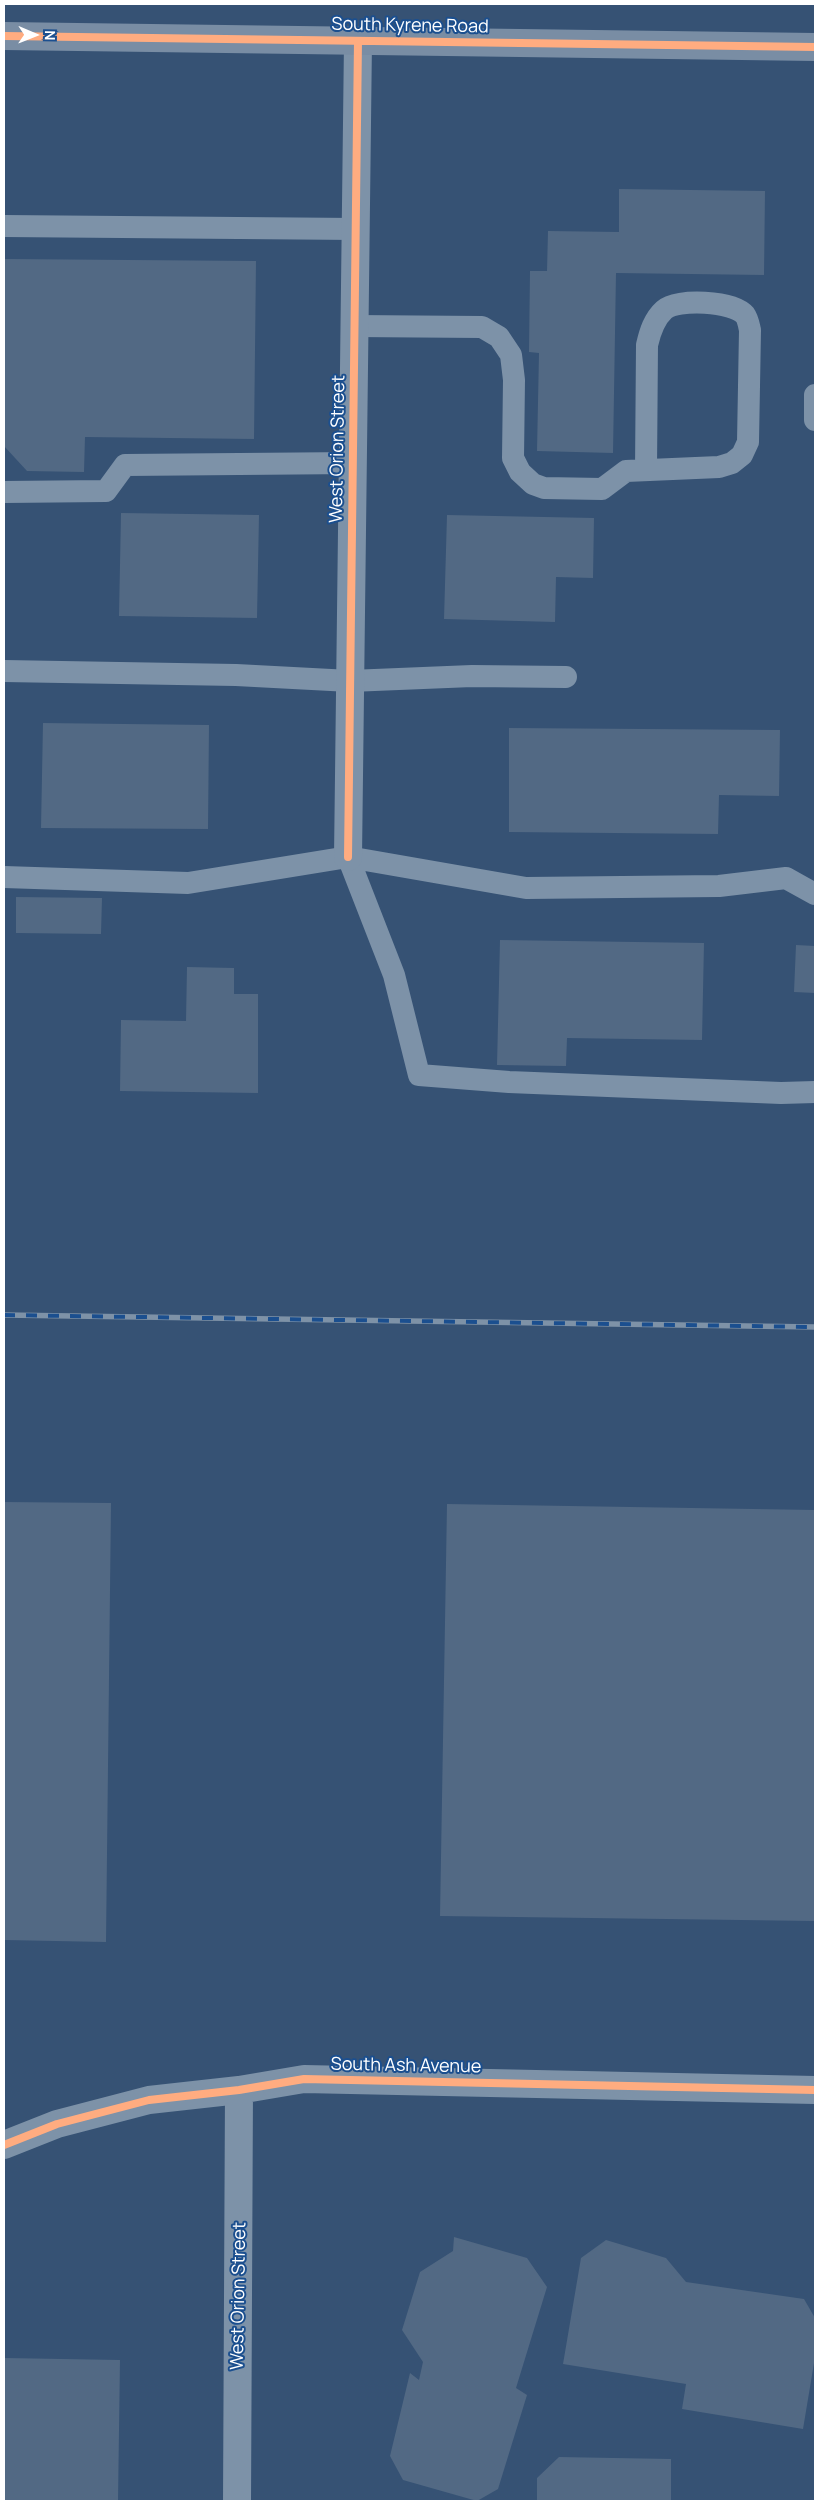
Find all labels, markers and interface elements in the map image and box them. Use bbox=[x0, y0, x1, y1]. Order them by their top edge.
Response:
north arrow bbox=[10, 10, 60, 60]
street label: South Kyrene Road bbox=[331, 14, 489, 38]
text: N bbox=[41, 30, 60, 40]
street label: West Orion Street bbox=[326, 375, 350, 523]
street label: South Ash Avenue bbox=[330, 2054, 482, 2078]
street label: West Orion Street bbox=[227, 2222, 251, 2370]

